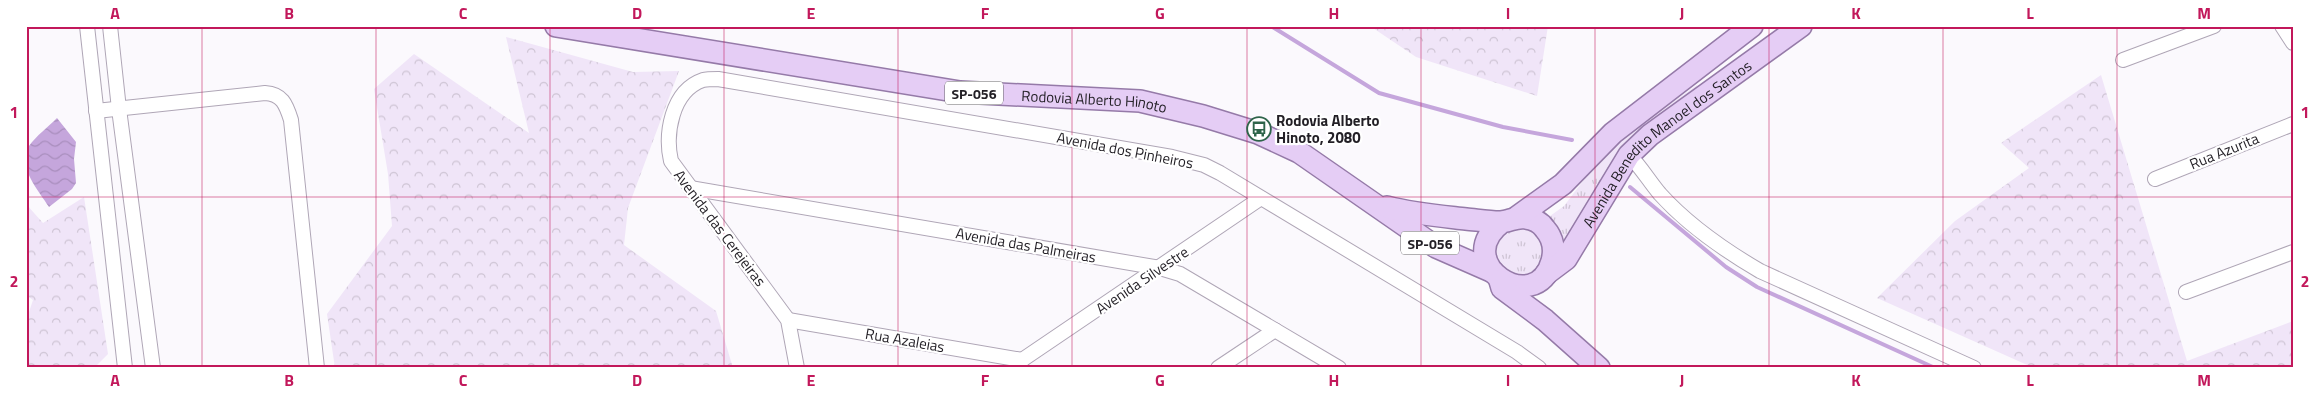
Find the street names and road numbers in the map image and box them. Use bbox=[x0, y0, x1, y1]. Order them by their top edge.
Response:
street label: Avenida Benedito Manoel dos Santos bbox=[1576, 54, 1756, 232]
road number: SP-056 bbox=[945, 82, 1003, 105]
street label: Rodovia Alberto Hinoto bbox=[1021, 84, 1170, 119]
street label: Avenida dos Pinheiros bbox=[1055, 125, 1195, 175]
street label: Rua Azurita bbox=[2186, 126, 2263, 175]
street label: Avenida das Cerejeiras bbox=[668, 165, 772, 291]
street label: Avenida das Palmeiras bbox=[954, 221, 1098, 269]
road number: SP-056 bbox=[1401, 232, 1459, 254]
street label: Avenida Silvestre bbox=[1091, 240, 1193, 320]
street label: Rua Azaleias bbox=[864, 322, 946, 358]

